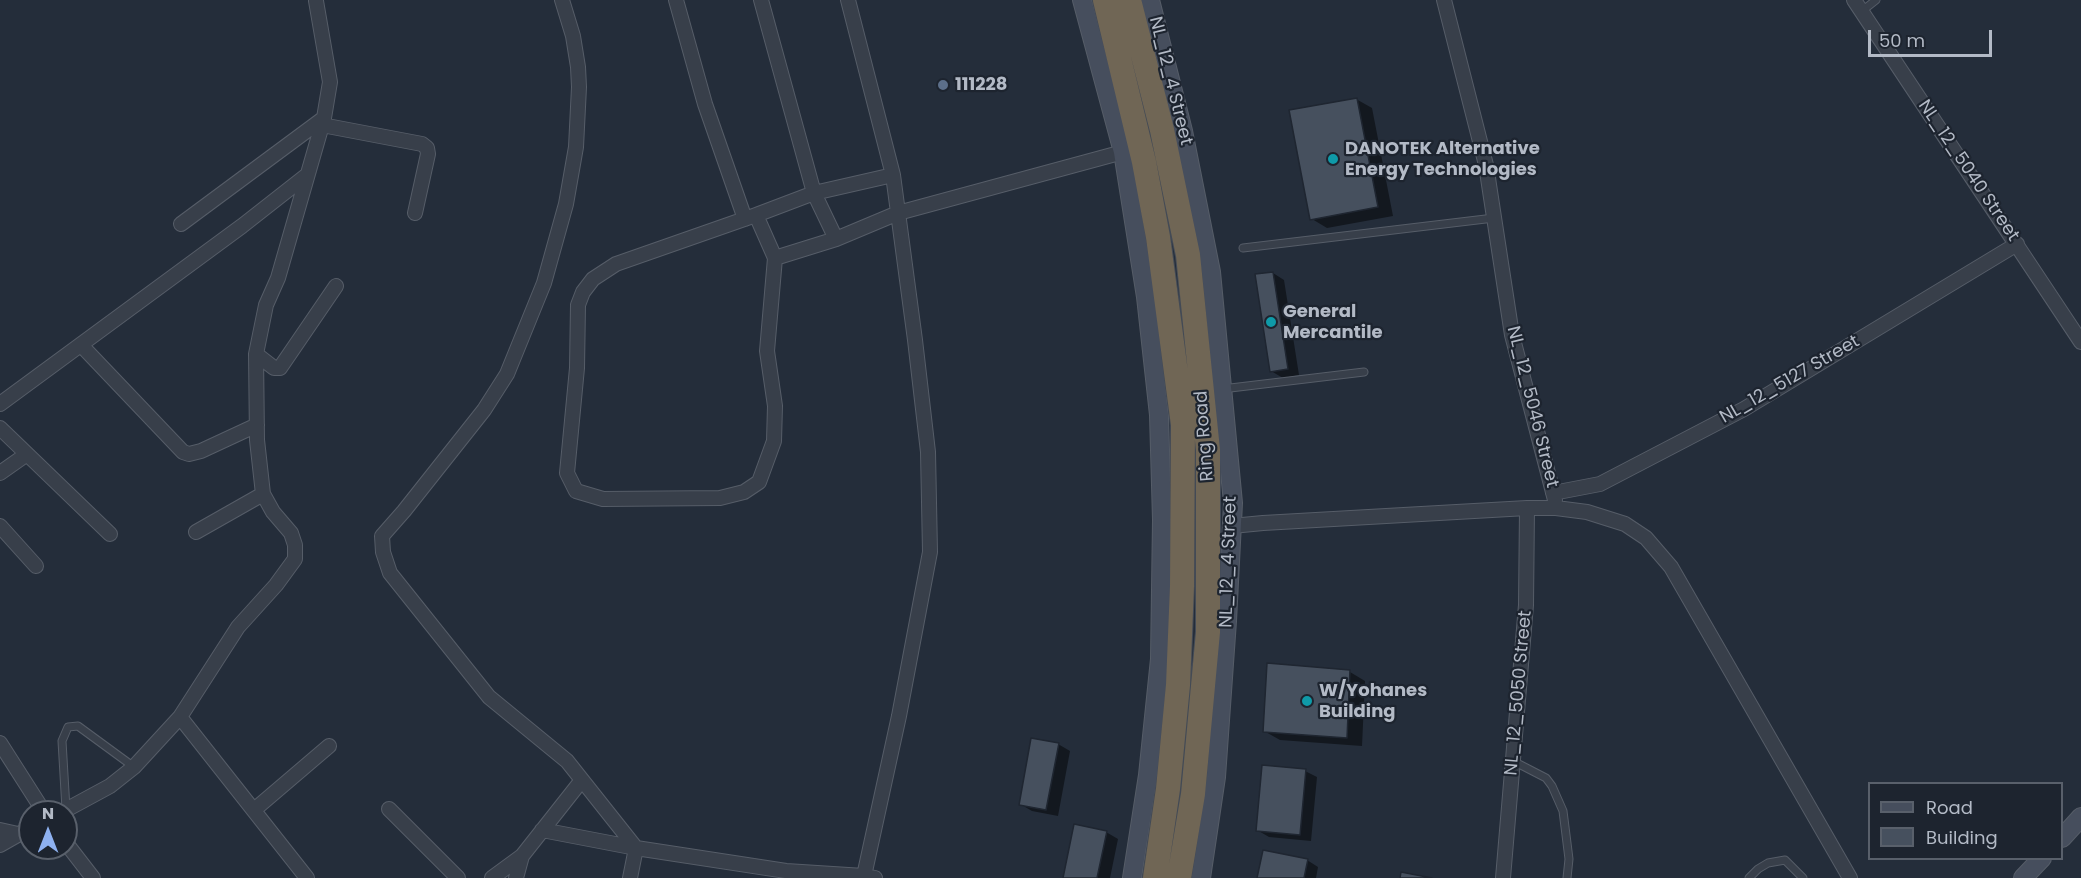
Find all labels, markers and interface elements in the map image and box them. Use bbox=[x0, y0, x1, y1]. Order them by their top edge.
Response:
street label: NL_12_4 Street bbox=[1144, 14, 1196, 148]
scale bar bbox=[1871, 18, 1996, 56]
text: 50 m bbox=[1879, 28, 1925, 53]
place label: 111228 bbox=[955, 74, 1008, 96]
marker: 111228 bbox=[936, 78, 950, 92]
street label: NL_12_5040 Street bbox=[1913, 96, 2023, 246]
place label: DANOTEK Alternative Energy Technologies bbox=[1345, 138, 1540, 180]
marker: DANOTEK Alternative Energy Technologies bbox=[1326, 152, 1340, 166]
place label: General Mercantile bbox=[1283, 301, 1383, 344]
marker: General Mercantile bbox=[1264, 315, 1278, 329]
street label: NL_12_5046 Street bbox=[1501, 324, 1563, 490]
street label: NL_12_5127 Street bbox=[1716, 331, 1864, 429]
street label: Ring Road bbox=[1191, 390, 1219, 482]
street label: NL_12_4 Street bbox=[1216, 496, 1242, 628]
street label: NL_12_5050 Street bbox=[1501, 610, 1537, 776]
place label: W/Yohanes Building bbox=[1319, 680, 1427, 722]
marker: W/Yohanes Building bbox=[1300, 694, 1314, 708]
legend bbox=[1868, 782, 2063, 860]
text: Road bbox=[1926, 795, 1973, 820]
north arrow bbox=[18, 800, 78, 860]
text: N bbox=[42, 802, 54, 825]
text: Building bbox=[1926, 825, 1998, 850]

